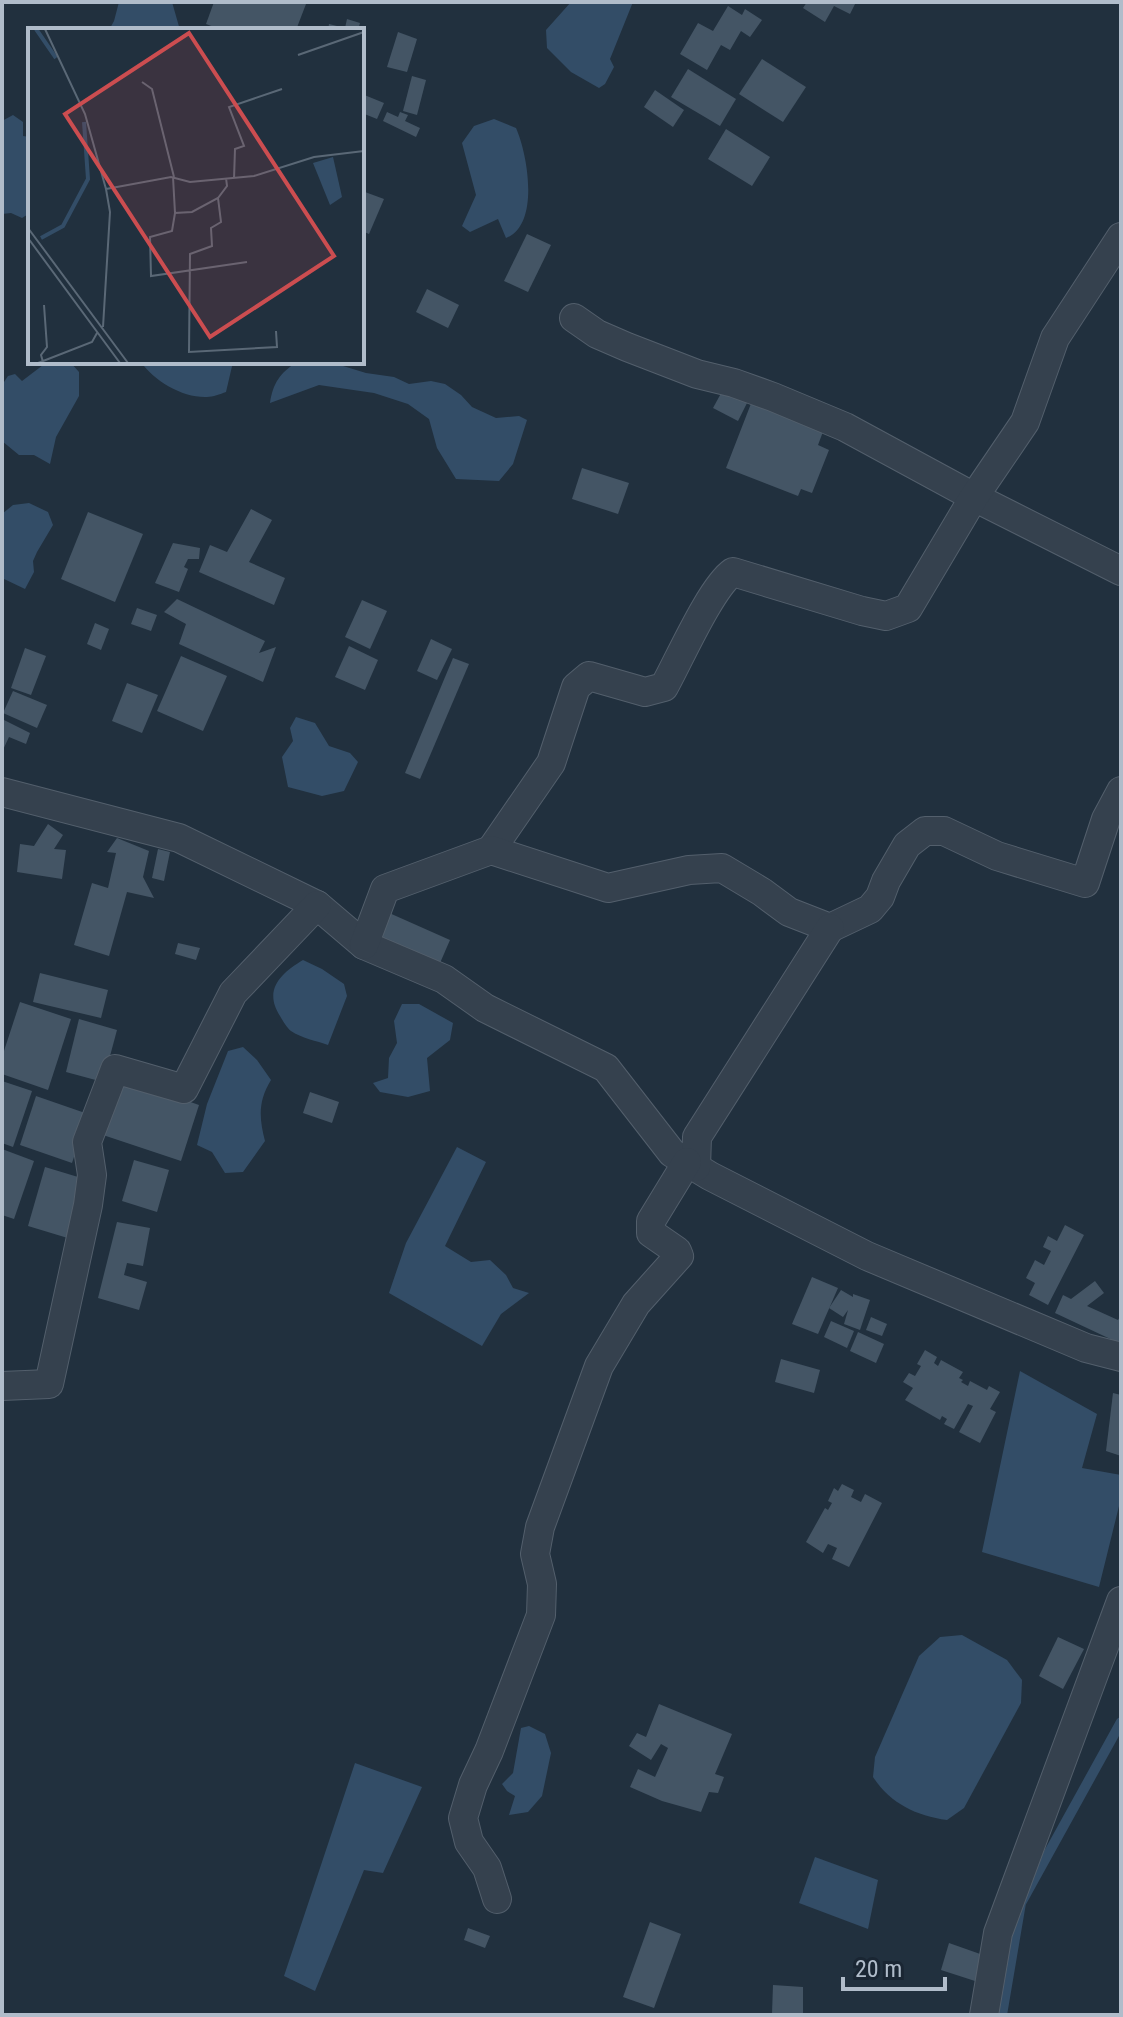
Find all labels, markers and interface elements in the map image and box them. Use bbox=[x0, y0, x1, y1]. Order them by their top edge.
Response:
inset map bbox=[28, 28, 364, 364]
scale bar bbox=[843, 1941, 945, 1991]
text: 20 m bbox=[855, 1955, 902, 1983]

